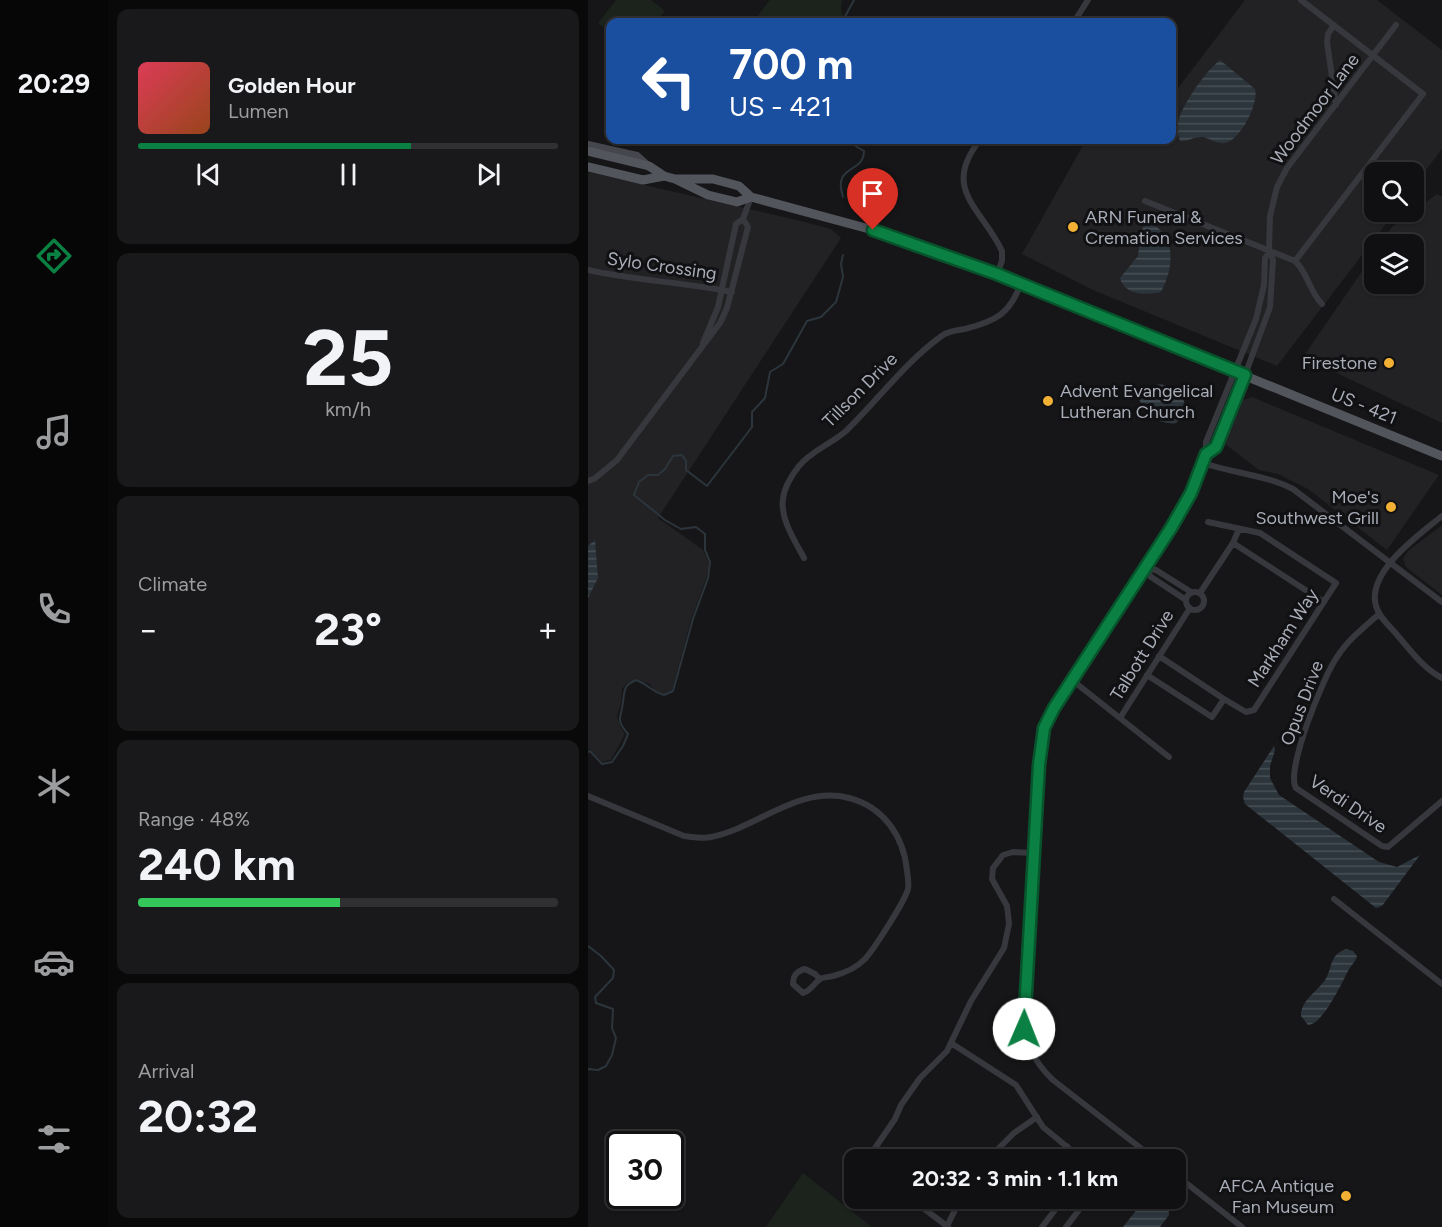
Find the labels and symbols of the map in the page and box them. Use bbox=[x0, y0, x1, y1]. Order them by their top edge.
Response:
street label: Woodmoor Lane bbox=[1266, 49, 1364, 169]
pin bbox=[847, 168, 898, 230]
place label: ARN Funeral & Cremation Services bbox=[1085, 206, 1243, 249]
marker: ARN Funeral & Cremation Services bbox=[1066, 220, 1080, 234]
street label: Sylo Crossing bbox=[606, 247, 718, 285]
street label: Tillson Drive bbox=[818, 348, 902, 432]
place label: Firestone bbox=[1302, 352, 1377, 374]
marker: Firestone bbox=[1382, 356, 1396, 370]
place label: Advent Evangelical Lutheran Church bbox=[1060, 380, 1213, 423]
street label: US - 421 bbox=[1328, 383, 1400, 429]
marker: Advent Evangelical Lutheran Church bbox=[1041, 394, 1055, 408]
place label: Moe's Southwest Grill bbox=[1256, 486, 1379, 529]
marker: Moe's Southwest Grill bbox=[1384, 500, 1398, 514]
street label: Markham Way bbox=[1243, 584, 1323, 691]
street label: Talbott Drive bbox=[1105, 606, 1179, 704]
street label: Opus Drive bbox=[1276, 657, 1328, 749]
street label: Verdi Drive bbox=[1305, 770, 1391, 838]
position arrow bbox=[992, 997, 1056, 1061]
speed limit sign: 30 bbox=[606, 1131, 684, 1209]
place label: AFCA Antique Fan Museum bbox=[1219, 1175, 1334, 1218]
marker: AFCA Antique Fan Museum bbox=[1339, 1189, 1353, 1203]

